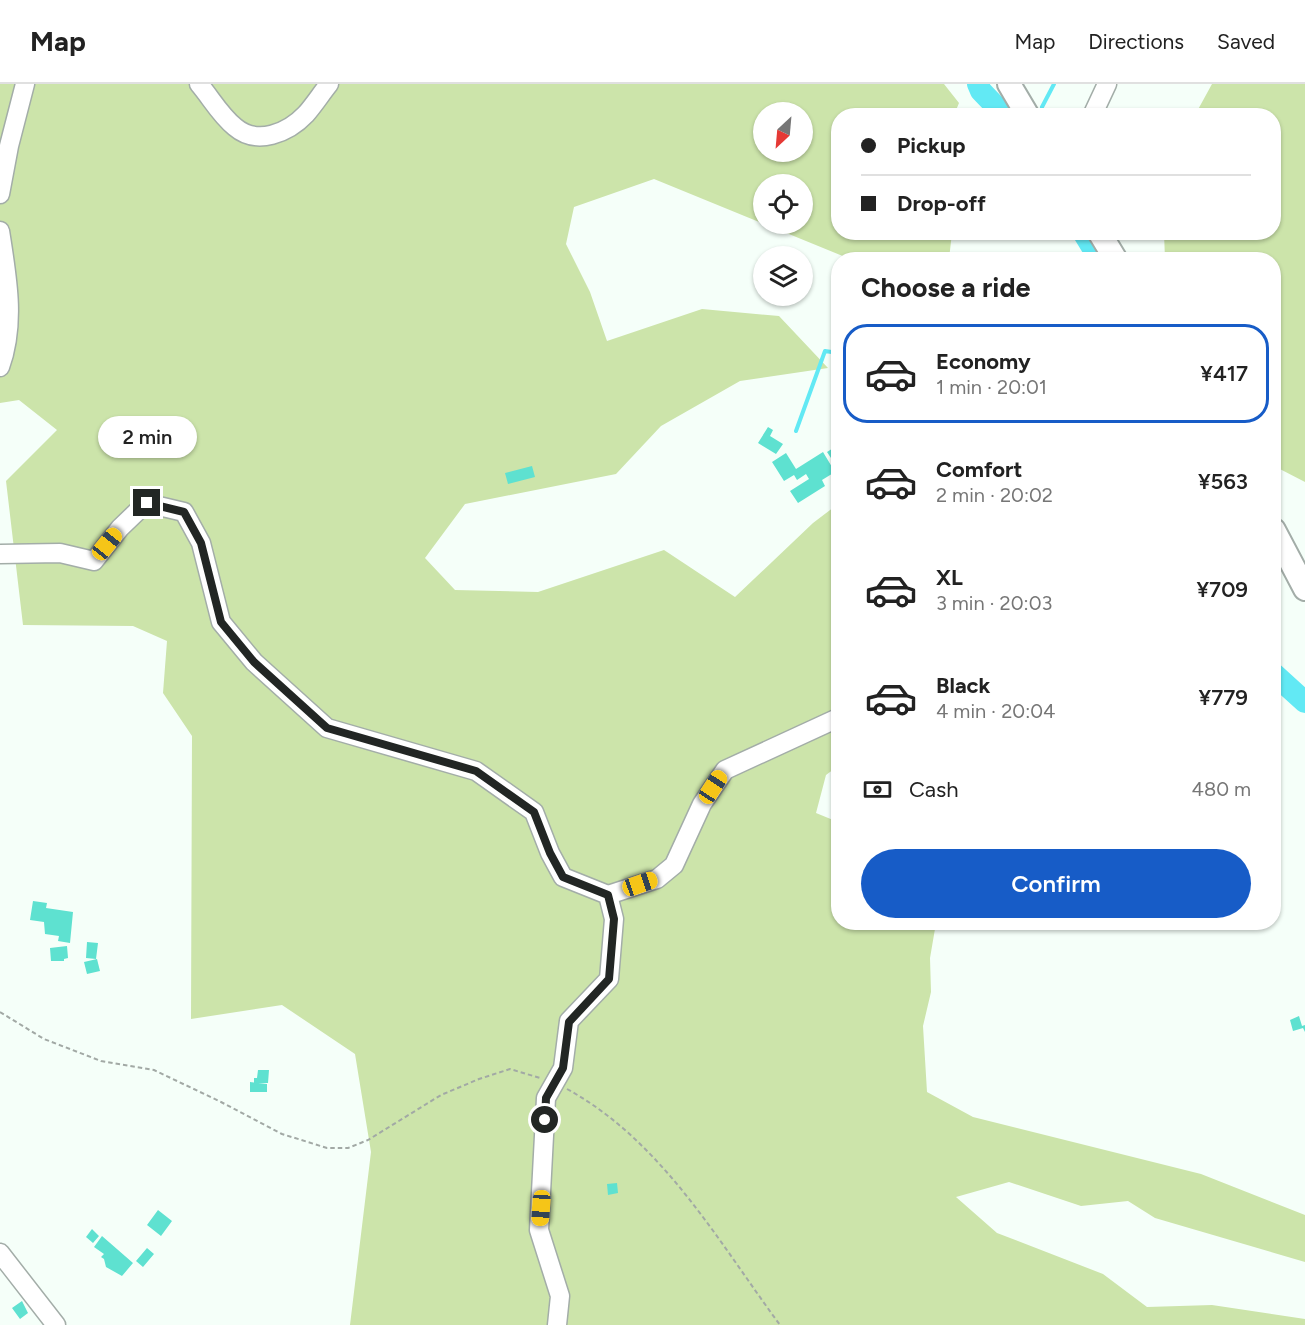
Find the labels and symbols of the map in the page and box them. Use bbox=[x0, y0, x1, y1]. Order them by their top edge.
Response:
north arrow bbox=[753, 102, 813, 162]
callout: 2 min bbox=[98, 416, 196, 458]
route end bbox=[133, 489, 160, 516]
car bbox=[89, 524, 125, 564]
car bbox=[696, 767, 730, 807]
car bbox=[620, 870, 660, 898]
route start bbox=[531, 1106, 558, 1133]
car bbox=[531, 1189, 551, 1227]

